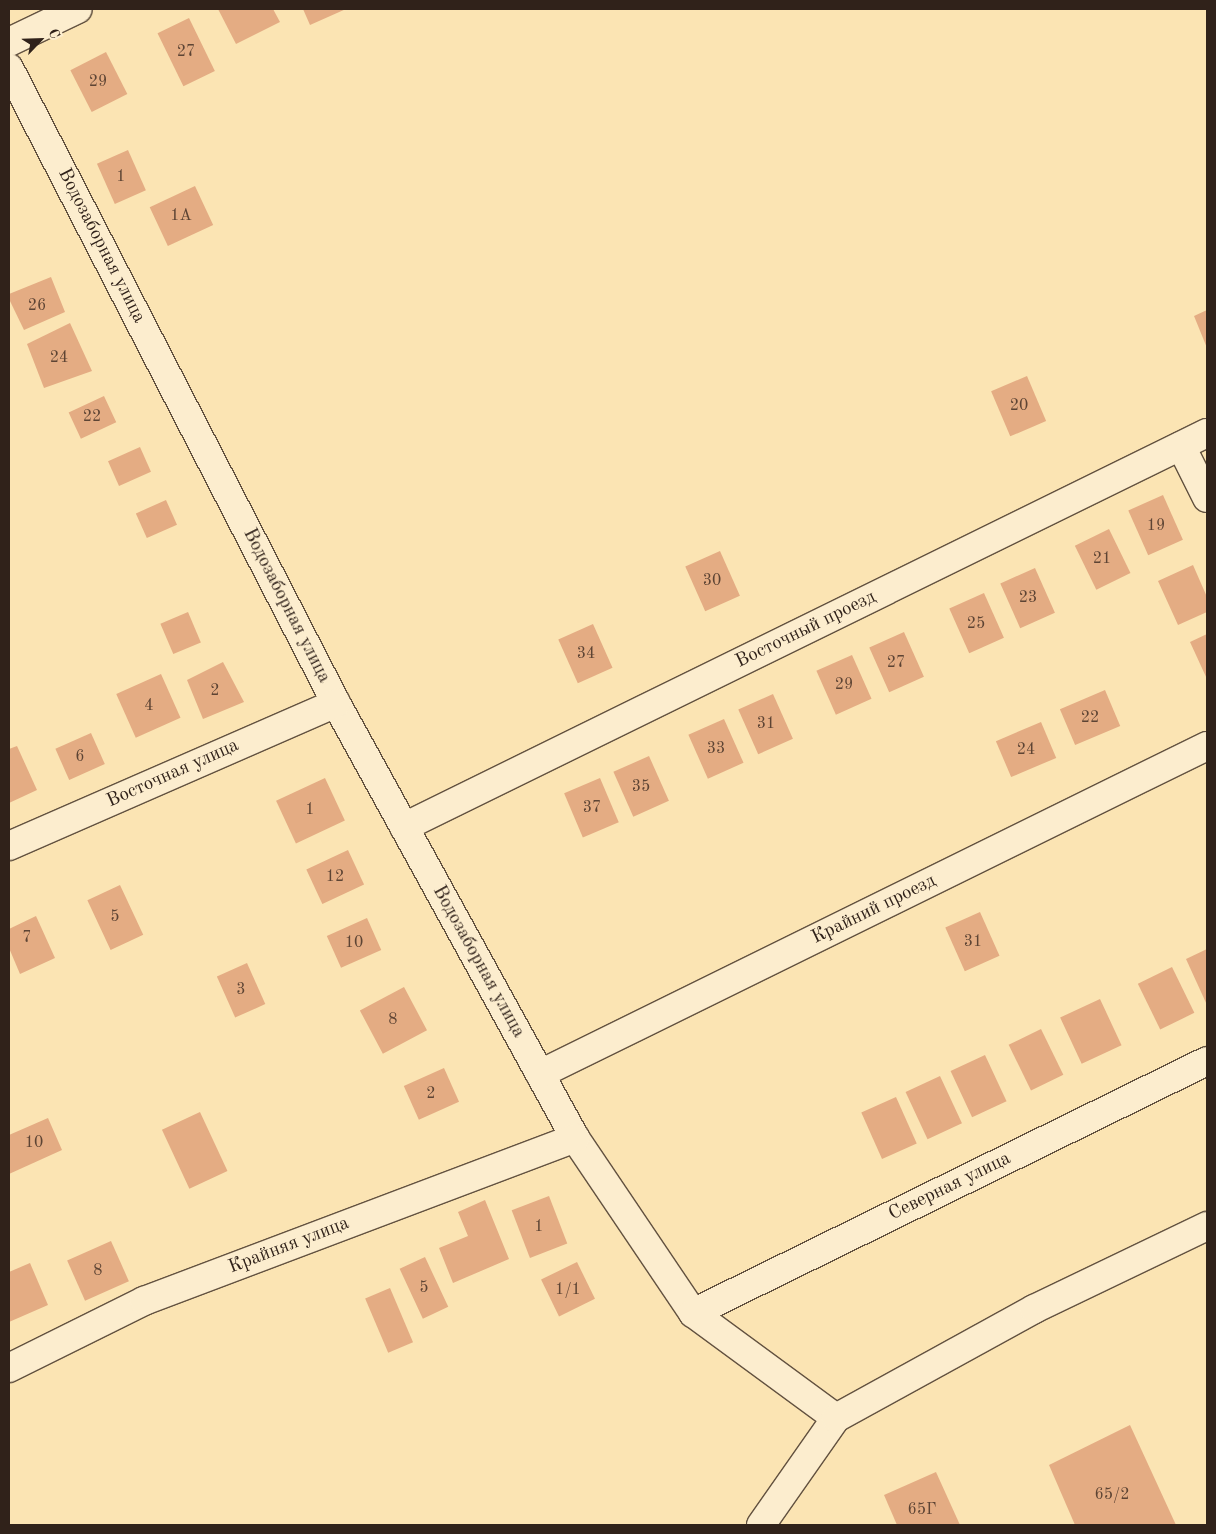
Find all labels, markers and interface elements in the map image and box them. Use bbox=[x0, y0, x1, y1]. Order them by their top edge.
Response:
north arrow bbox=[15, 15, 65, 65]
text: С bbox=[45, 27, 62, 41]
house number: 27 bbox=[177, 42, 195, 62]
house number: 29 bbox=[89, 72, 107, 92]
street label: Водозаборная улица bbox=[52, 165, 150, 327]
house number: 1 bbox=[116, 167, 126, 187]
house number: 1А bbox=[170, 206, 192, 226]
house number: 26 bbox=[28, 296, 46, 316]
house number: 24 bbox=[50, 348, 68, 368]
house number: 20 bbox=[1010, 396, 1028, 416]
house number: 22 bbox=[83, 407, 101, 427]
house number: 19 bbox=[1147, 516, 1165, 536]
street label: Водозаборная улица bbox=[237, 525, 335, 687]
house number: 21 bbox=[1093, 549, 1111, 569]
house number: 30 bbox=[703, 571, 721, 591]
street label: Восточный проезд bbox=[732, 586, 880, 674]
house number: 23 bbox=[1019, 588, 1037, 608]
house number: 25 bbox=[967, 614, 985, 634]
house number: 34 bbox=[577, 644, 595, 664]
house number: 27 bbox=[887, 653, 905, 673]
house number: 29 bbox=[835, 675, 853, 695]
house number: 2 bbox=[210, 681, 220, 701]
house number: 4 bbox=[144, 696, 154, 716]
house number: 22 bbox=[1081, 708, 1099, 728]
house number: 31 bbox=[757, 714, 775, 734]
street label: Восточная улица bbox=[103, 735, 243, 813]
house number: 33 bbox=[707, 739, 725, 759]
house number: 24 bbox=[1017, 740, 1035, 760]
house number: 6 bbox=[75, 747, 85, 767]
house number: 35 bbox=[632, 777, 650, 797]
house number: 37 bbox=[583, 798, 601, 818]
house number: 1 bbox=[305, 800, 315, 820]
house number: 12 bbox=[326, 867, 344, 887]
street label: Крайний проезд bbox=[808, 870, 940, 950]
street label: Водозаборная улица bbox=[427, 882, 529, 1042]
house number: 5 bbox=[110, 907, 120, 927]
house number: 7 bbox=[22, 928, 32, 948]
house number: 31 bbox=[964, 932, 982, 952]
house number: 10 bbox=[345, 933, 363, 953]
house number: 3 bbox=[236, 980, 246, 1000]
house number: 8 bbox=[388, 1010, 398, 1030]
house number: 2 bbox=[426, 1084, 436, 1104]
house number: 10 bbox=[25, 1133, 43, 1153]
street label: Северная улица bbox=[885, 1148, 1015, 1226]
street label: Крайняя улица bbox=[225, 1213, 353, 1279]
house number: 1 bbox=[534, 1217, 544, 1237]
house number: 8 bbox=[93, 1261, 103, 1281]
house number: 5 bbox=[419, 1278, 429, 1298]
house number: 1/1 bbox=[555, 1280, 581, 1300]
house number: 65/2 bbox=[1094, 1485, 1130, 1505]
house number: 65Г bbox=[908, 1500, 936, 1520]

